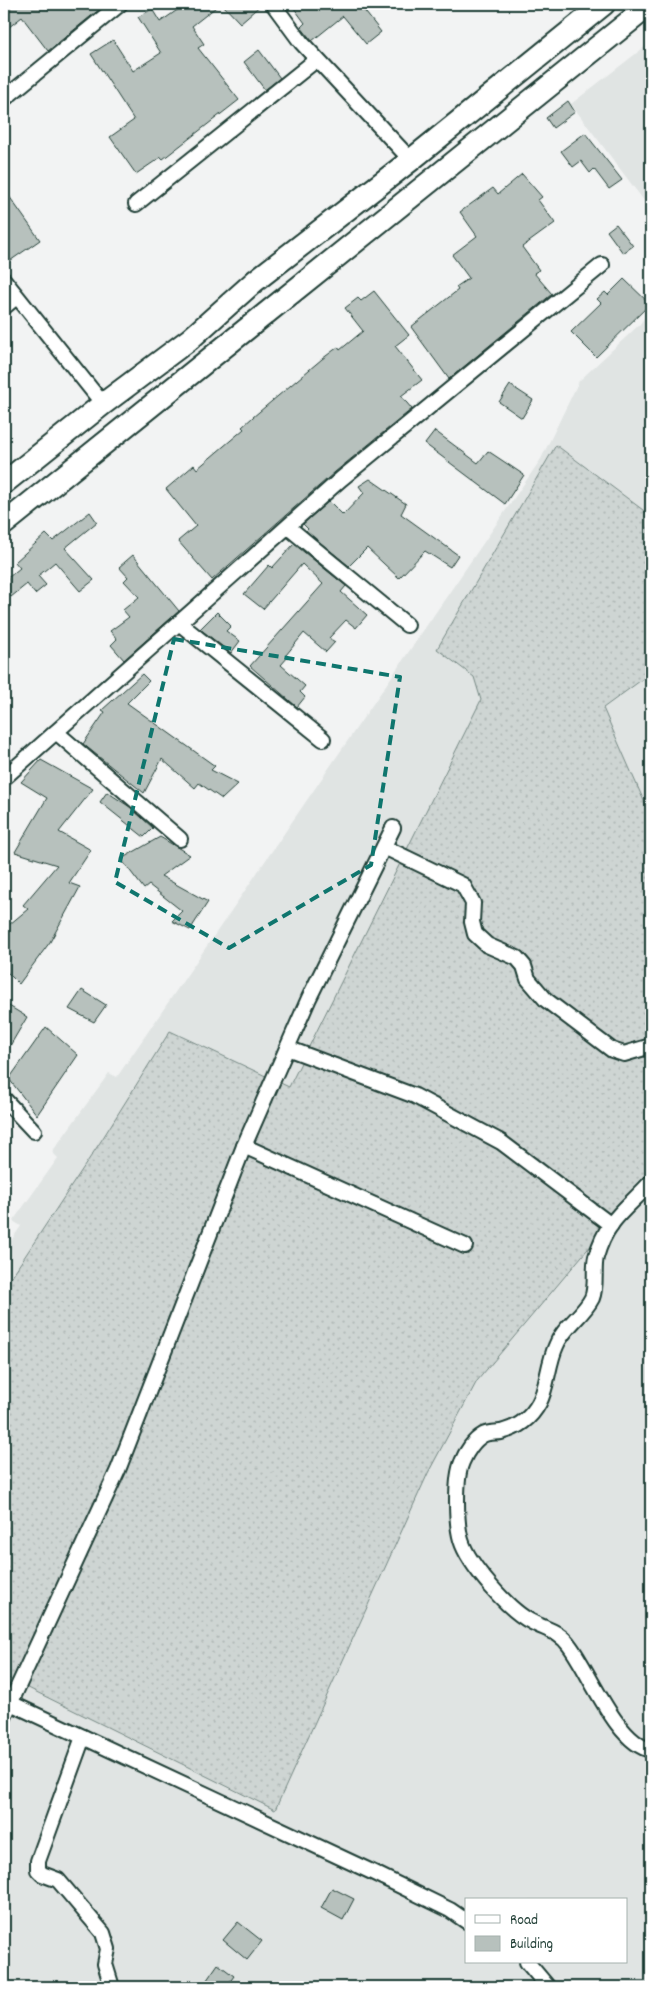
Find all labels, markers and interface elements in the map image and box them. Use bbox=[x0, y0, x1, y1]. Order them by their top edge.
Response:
legend bbox=[465, 1898, 628, 1964]
text: Road bbox=[510, 1910, 538, 1932]
text: Building bbox=[510, 1934, 553, 1956]

